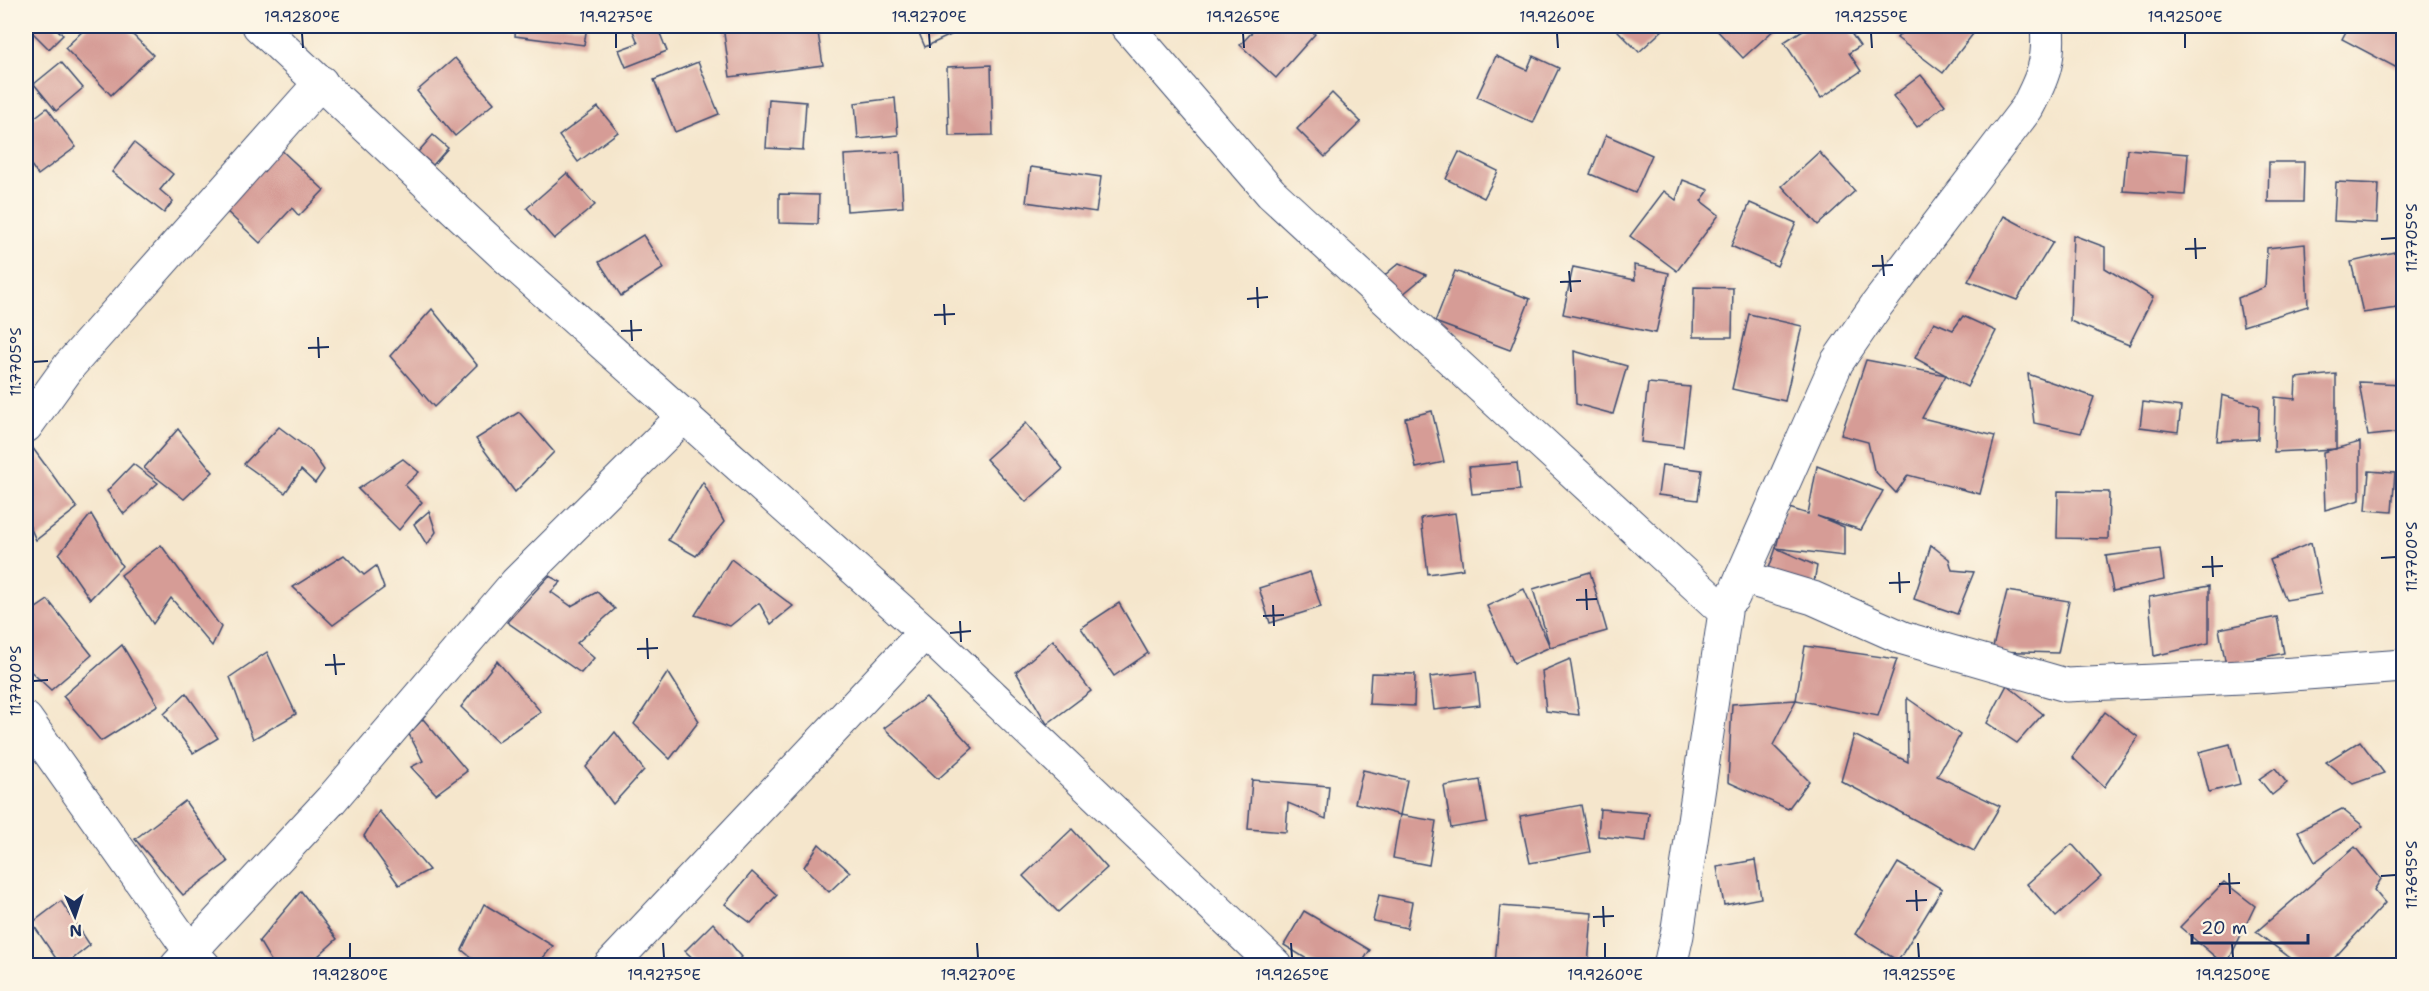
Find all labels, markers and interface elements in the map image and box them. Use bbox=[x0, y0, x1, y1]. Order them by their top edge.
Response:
text: 19.9280°E bbox=[264, 7, 340, 27]
text: 19.9275°E bbox=[579, 7, 653, 27]
text: 19.9270°E bbox=[891, 7, 967, 27]
text: 19.9265°E bbox=[1206, 7, 1280, 27]
text: 19.9260°E bbox=[1519, 7, 1595, 27]
text: 19.9255°E bbox=[1834, 7, 1908, 27]
text: 19.9250°E bbox=[2148, 7, 2222, 27]
text: 11.7705°S bbox=[2402, 203, 2422, 273]
text: 11.7705°S bbox=[6, 327, 26, 397]
text: 11.7700°S bbox=[2402, 522, 2422, 592]
text: 11.7700°S bbox=[6, 646, 26, 716]
text: 11.7695°S bbox=[2402, 841, 2422, 909]
north arrow bbox=[45, 886, 105, 946]
scale bar bbox=[2192, 907, 2308, 945]
text: 20 m bbox=[2201, 916, 2247, 940]
text: N bbox=[69, 920, 83, 941]
text: 19.9280°E bbox=[312, 965, 388, 985]
text: 19.9275°E bbox=[627, 965, 701, 985]
text: 19.9270°E bbox=[940, 965, 1016, 985]
text: 19.9265°E bbox=[1255, 965, 1329, 985]
text: 19.9260°E bbox=[1567, 965, 1643, 985]
text: 19.9255°E bbox=[1882, 965, 1956, 985]
text: 19.9250°E bbox=[2196, 965, 2270, 985]

